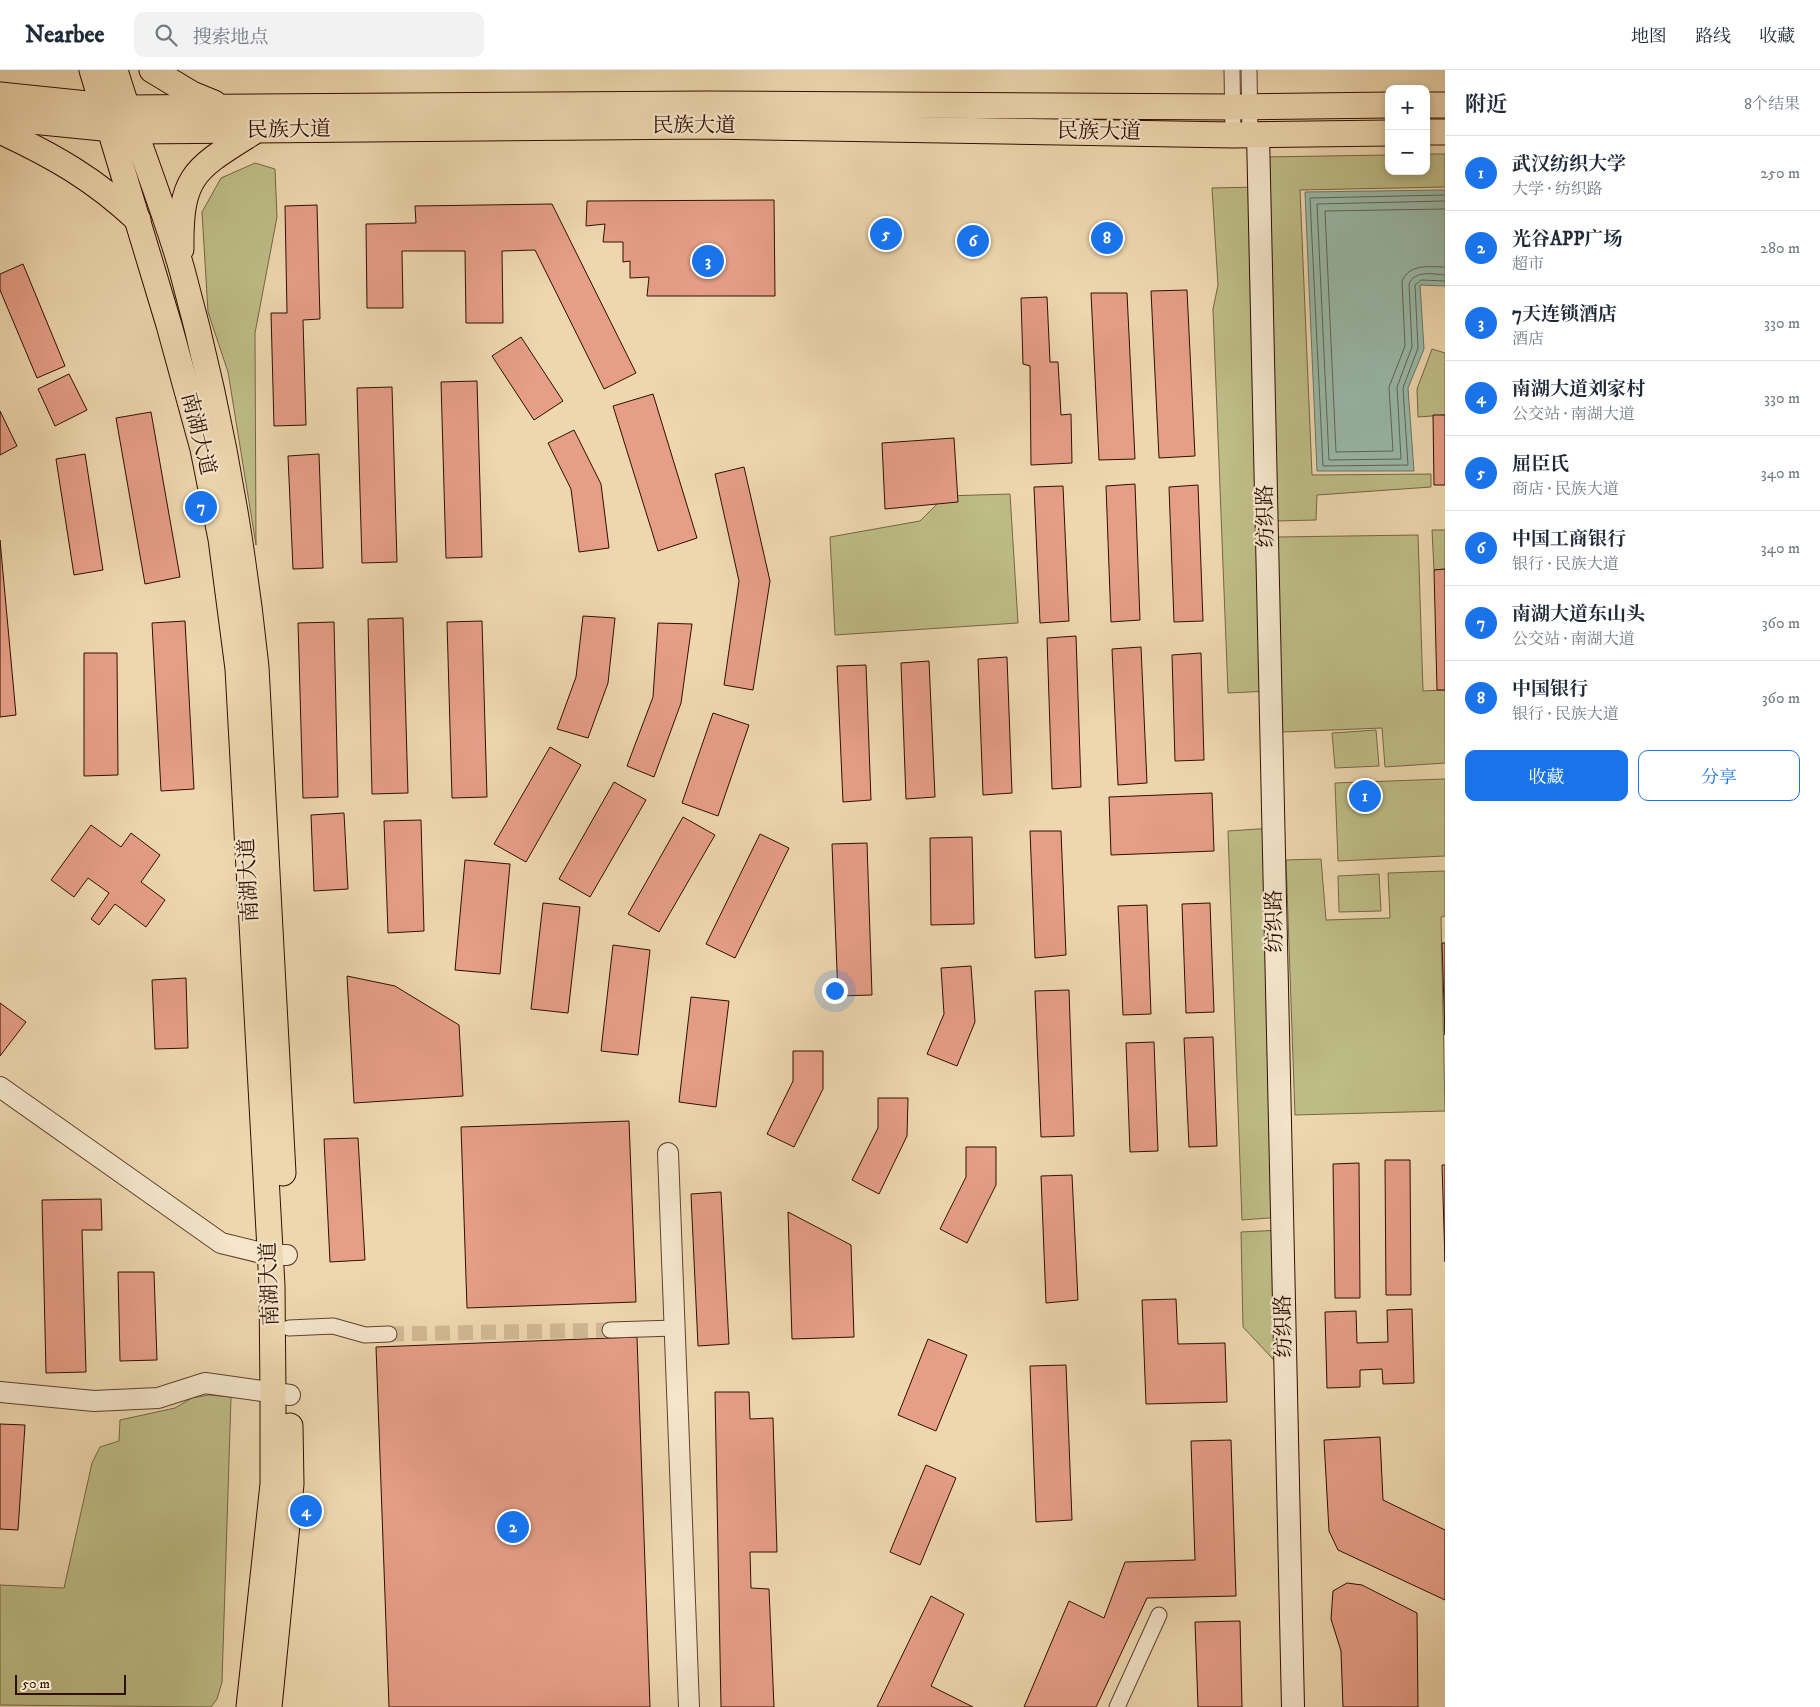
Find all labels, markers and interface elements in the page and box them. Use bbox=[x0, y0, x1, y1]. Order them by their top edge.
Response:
search box bbox=[134, 12, 484, 57]
text: Nearbee bbox=[25, 20, 104, 50]
icon: search bbox=[152, 21, 180, 49]
text: 搜索地点 bbox=[192, 26, 268, 49]
text: 地图 bbox=[1631, 26, 1667, 48]
text: 路线 bbox=[1695, 26, 1731, 48]
text: 收藏 bbox=[1759, 26, 1795, 48]
map controls bbox=[1385, 85, 1430, 175]
button: + bbox=[1385, 85, 1430, 130]
text: 附近 bbox=[1465, 92, 1507, 118]
text: 8个结果 bbox=[1744, 94, 1800, 114]
street label: 民族大道 bbox=[652, 113, 736, 139]
street label: 民族大道 bbox=[247, 116, 331, 144]
street label: 民族大道 bbox=[1057, 118, 1141, 146]
button: − bbox=[1385, 130, 1430, 175]
text: 武汉纺织大学 bbox=[1512, 153, 1626, 176]
text: 1 bbox=[1478, 163, 1484, 183]
text: 250 m bbox=[1760, 163, 1800, 183]
text: 大学 · 纺织路 bbox=[1512, 179, 1603, 199]
pin: 5 bbox=[870, 215, 902, 253]
pin: 8 bbox=[1091, 219, 1123, 257]
pin: 6 bbox=[957, 222, 989, 260]
text: 光谷APP广场 bbox=[1512, 228, 1622, 251]
text: 2 bbox=[1477, 238, 1485, 258]
text: 280 m bbox=[1760, 238, 1800, 258]
pin: 3 bbox=[692, 242, 724, 280]
text: 超市 bbox=[1512, 254, 1544, 274]
text: 7天连锁酒店 bbox=[1512, 303, 1617, 326]
text: 3 bbox=[1478, 313, 1484, 333]
text: 330 m bbox=[1764, 313, 1800, 333]
text: 酒店 bbox=[1512, 329, 1544, 349]
text: 南湖大道刘家村 bbox=[1512, 378, 1645, 401]
text: 4 bbox=[1476, 388, 1486, 408]
text: 330 m bbox=[1764, 388, 1800, 408]
street label: 南湖大道 bbox=[175, 390, 221, 478]
text: 公交站 · 南湖大道 bbox=[1512, 404, 1635, 424]
text: 屈臣氏 bbox=[1512, 453, 1569, 476]
text: 5 bbox=[1477, 463, 1485, 483]
text: 340 m bbox=[1761, 463, 1800, 483]
text: 商店 · 民族大道 bbox=[1512, 479, 1619, 499]
street label: 纺织路 bbox=[1252, 484, 1280, 548]
pin: 7 bbox=[185, 488, 217, 526]
text: 中国工商银行 bbox=[1512, 528, 1626, 551]
text: 6 bbox=[1477, 538, 1485, 558]
text: 340 m bbox=[1761, 538, 1800, 558]
text: 银行 · 民族大道 bbox=[1512, 554, 1619, 574]
text: 南湖大道东山头 bbox=[1512, 603, 1645, 626]
text: 7 bbox=[1477, 613, 1485, 633]
text: 360 m bbox=[1762, 613, 1800, 633]
text: 公交站 · 南湖大道 bbox=[1512, 629, 1635, 649]
text: 中国银行 bbox=[1512, 678, 1588, 701]
text: 8 bbox=[1477, 688, 1485, 708]
text: 360 m bbox=[1762, 688, 1800, 708]
text: 银行 · 民族大道 bbox=[1512, 704, 1619, 724]
button: 收藏 bbox=[1465, 750, 1628, 801]
button: 分享 bbox=[1638, 750, 1800, 801]
pin: 1 bbox=[1349, 777, 1381, 815]
street label: 南湖大道 bbox=[234, 837, 264, 923]
street label: 纺织路 bbox=[1261, 889, 1289, 953]
your location bbox=[822, 978, 848, 1004]
street label: 南湖大道 bbox=[256, 1242, 284, 1326]
street label: 纺织路 bbox=[1270, 1294, 1298, 1358]
pin: 4 bbox=[290, 1492, 322, 1530]
pin: 2 bbox=[497, 1508, 529, 1546]
scale bar bbox=[15, 1672, 126, 1695]
text: 50 m bbox=[22, 1675, 50, 1693]

